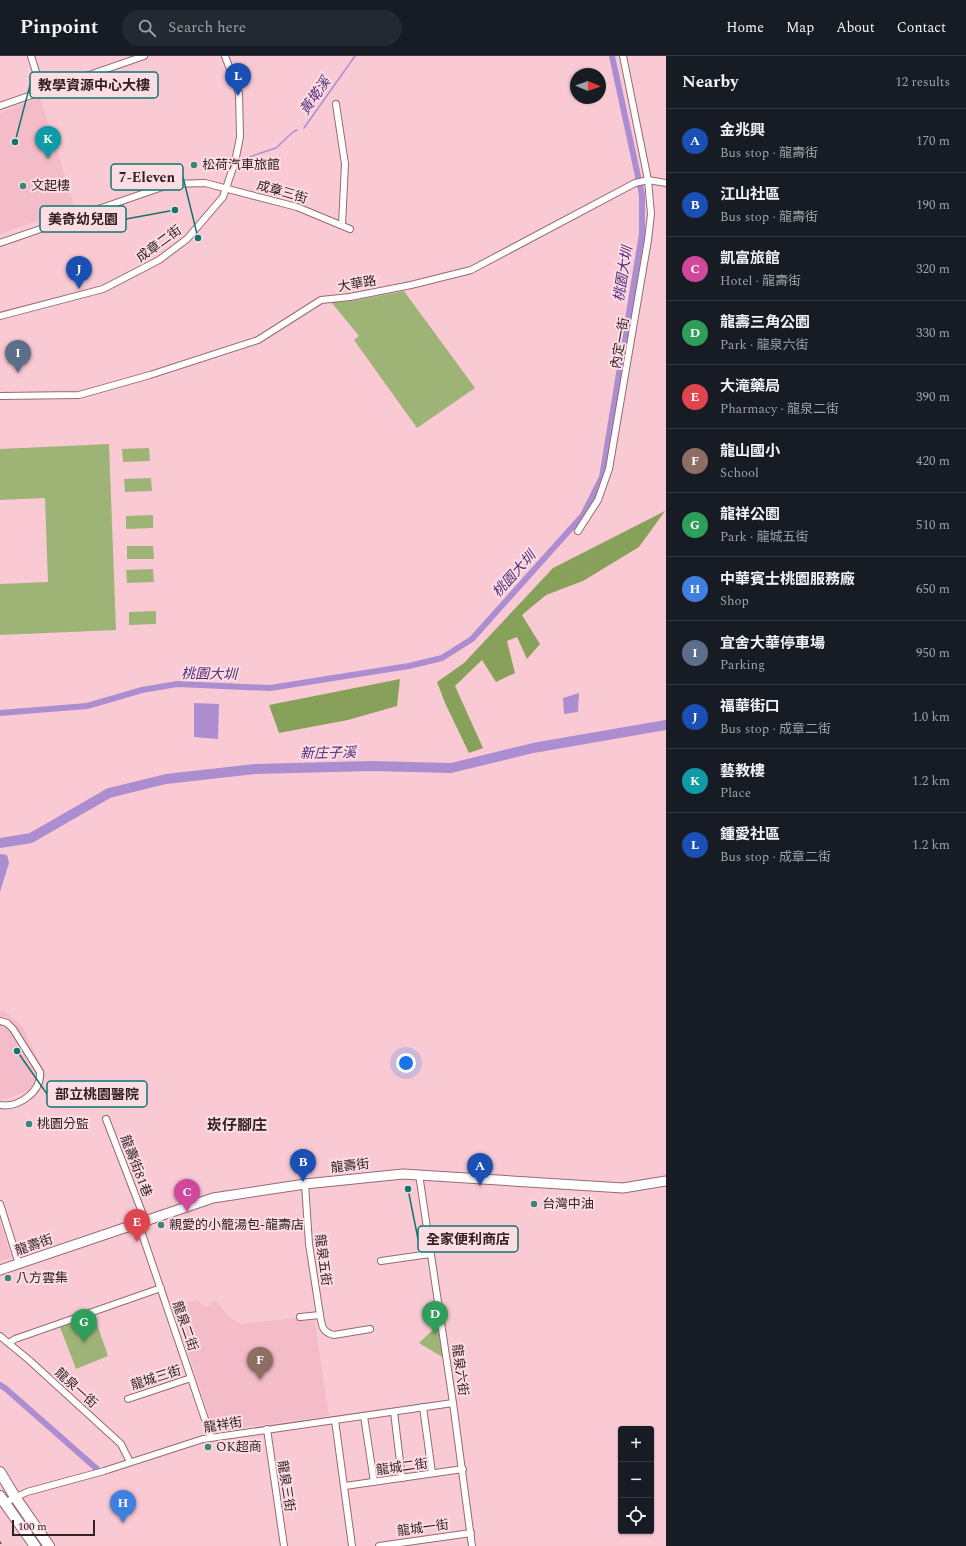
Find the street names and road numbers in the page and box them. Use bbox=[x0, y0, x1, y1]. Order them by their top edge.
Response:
street label: 成章三街 bbox=[254, 175, 310, 209]
street label: 成章二街 bbox=[132, 221, 186, 267]
street label: 大華路 bbox=[336, 271, 378, 297]
street label: 內定一街 bbox=[606, 316, 634, 370]
street label: 龍壽街81巷 bbox=[115, 1132, 157, 1200]
street label: 龍壽街 bbox=[329, 1154, 371, 1178]
street label: 龍壽街 bbox=[12, 1229, 56, 1261]
street label: 龍泉五街 bbox=[309, 1233, 337, 1287]
street label: 龍泉二街 bbox=[167, 1298, 203, 1354]
street label: 龍泉六街 bbox=[446, 1343, 474, 1397]
street label: 龍城三街 bbox=[128, 1360, 184, 1396]
street label: 龍泉一街 bbox=[50, 1363, 102, 1413]
street label: 龍祥街 bbox=[202, 1412, 244, 1438]
street label: 龍城二街 bbox=[375, 1453, 429, 1481]
street label: 龍泉三街 bbox=[272, 1459, 300, 1513]
street label: 龍城一街 bbox=[396, 1514, 450, 1542]

